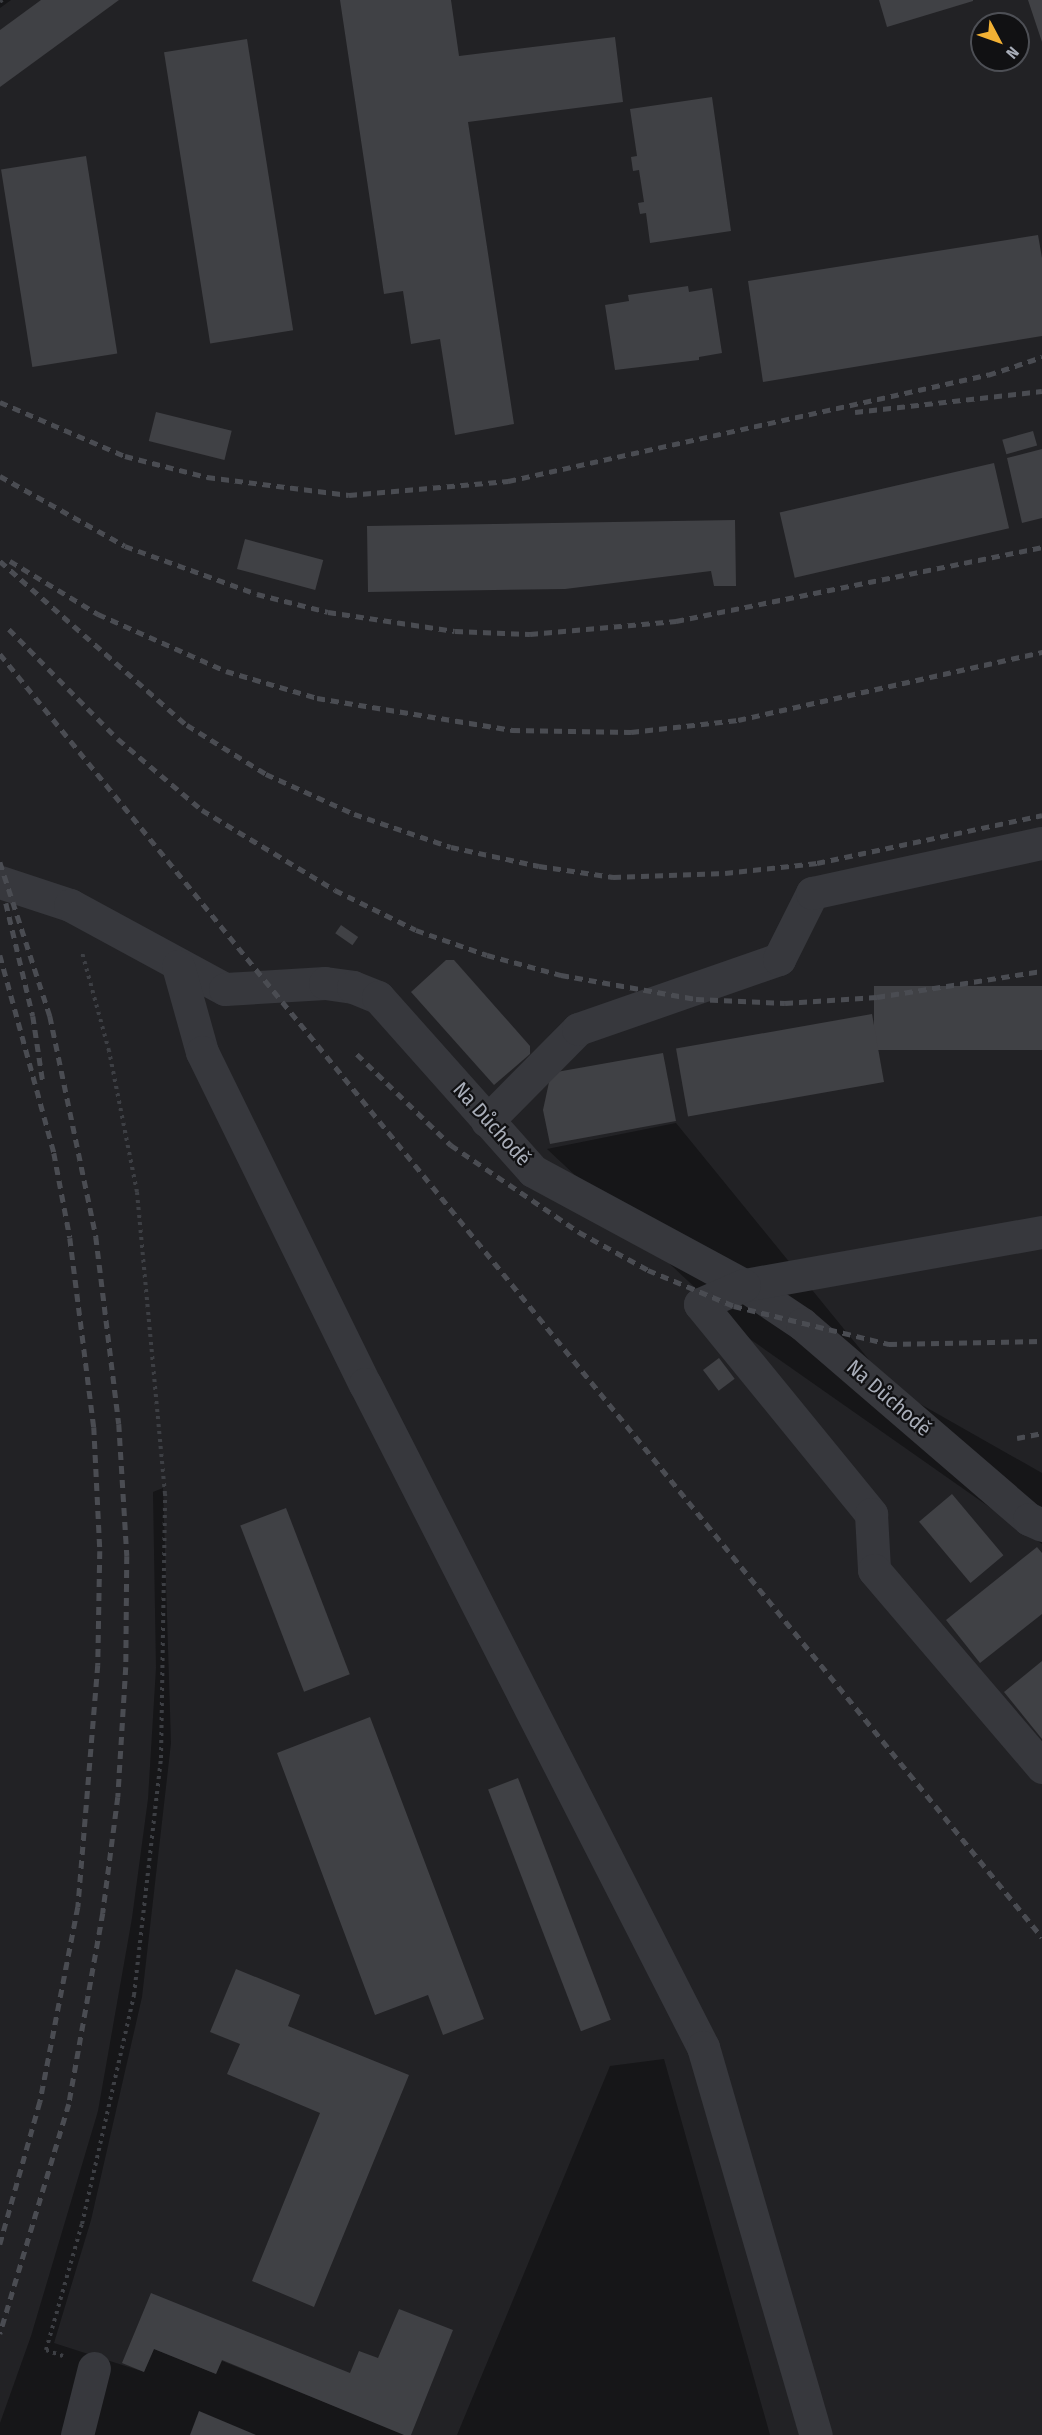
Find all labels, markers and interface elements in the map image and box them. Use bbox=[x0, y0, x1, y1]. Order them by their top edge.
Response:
north arrow bbox=[970, 12, 1030, 72]
text: N bbox=[1002, 43, 1023, 63]
street label: Na Důchodě bbox=[448, 1077, 536, 1171]
street label: Na Důchodě bbox=[842, 1354, 936, 1442]

